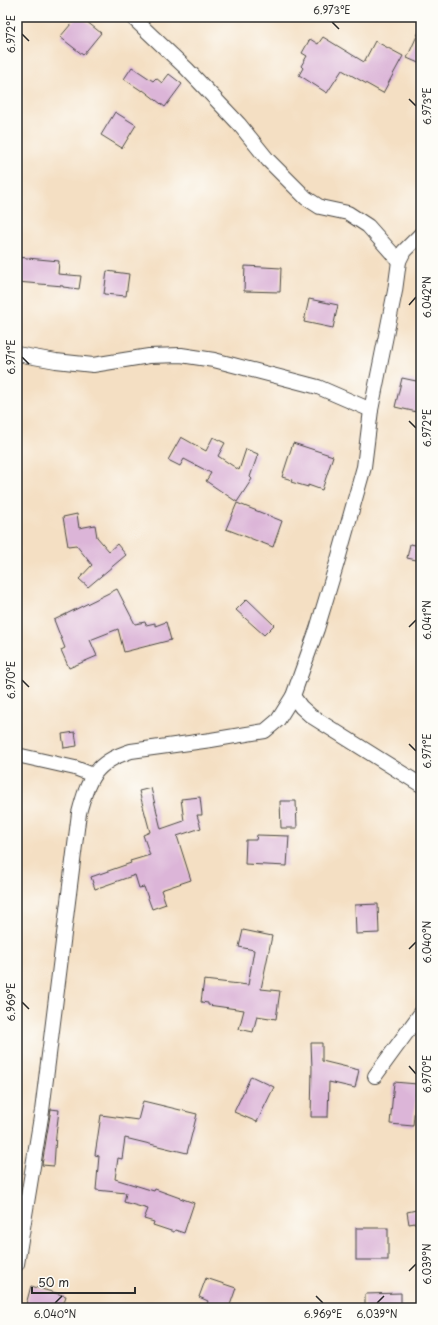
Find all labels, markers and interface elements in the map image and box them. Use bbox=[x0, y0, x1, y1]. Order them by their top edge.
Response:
text: 6.973°E bbox=[313, 2, 351, 17]
text: 6.972°E bbox=[3, 15, 18, 53]
text: 6.973°E bbox=[419, 87, 434, 125]
text: 6.042°N bbox=[419, 276, 434, 318]
text: 6.971°E bbox=[3, 340, 18, 374]
text: 6.972°E bbox=[419, 409, 434, 447]
text: 6.041°N bbox=[419, 600, 434, 640]
text: 6.970°E bbox=[3, 661, 18, 699]
text: 6.971°E bbox=[419, 734, 434, 768]
text: 6.040°N bbox=[419, 920, 434, 963]
text: 6.969°E bbox=[3, 983, 18, 1021]
text: 6.970°E bbox=[419, 1055, 434, 1093]
text: 6.039°N bbox=[419, 1243, 434, 1284]
scale bar bbox=[32, 1269, 135, 1295]
text: 50 m bbox=[38, 1273, 69, 1291]
text: 6.040°N bbox=[34, 1306, 77, 1321]
text: 6.969°E bbox=[304, 1306, 342, 1321]
text: 6.039°N bbox=[357, 1306, 398, 1321]

